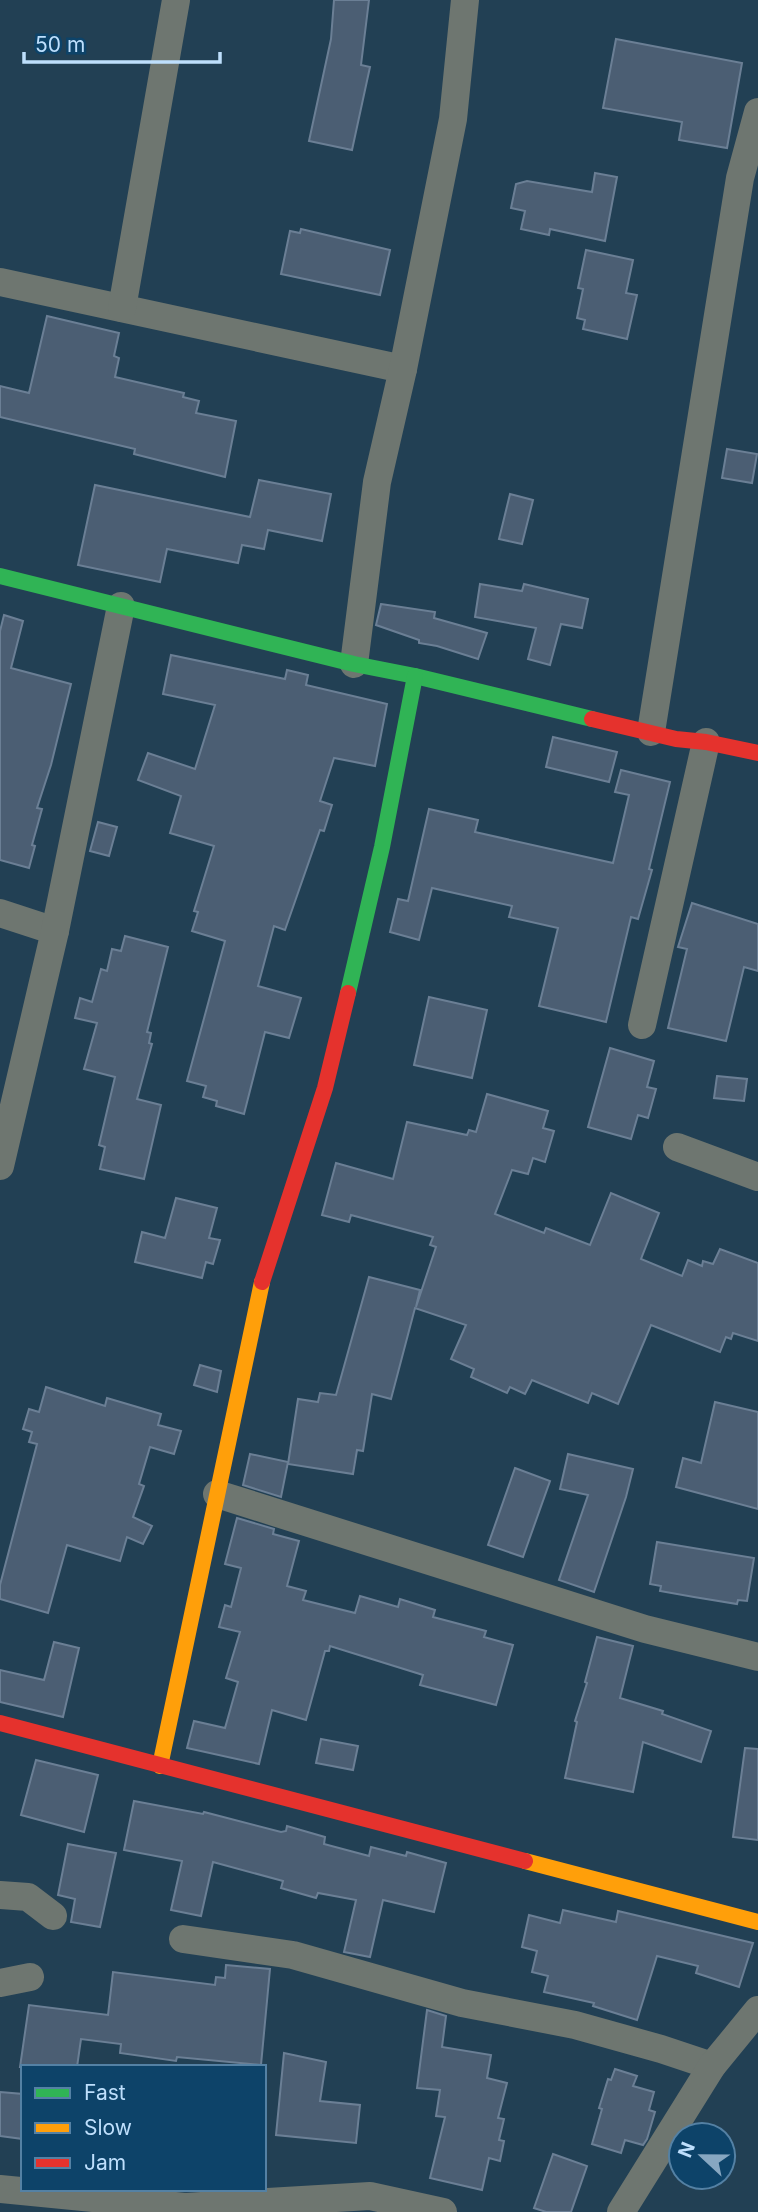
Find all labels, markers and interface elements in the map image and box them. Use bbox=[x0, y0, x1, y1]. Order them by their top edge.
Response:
scale bar bbox=[24, 21, 220, 65]
text: 50 m bbox=[35, 32, 85, 57]
legend bbox=[21, 2065, 266, 2191]
text: Fast bbox=[84, 2080, 126, 2105]
text: Slow bbox=[84, 2115, 132, 2140]
north arrow bbox=[667, 2121, 737, 2191]
text: N bbox=[673, 2139, 700, 2161]
text: Jam bbox=[84, 2150, 126, 2175]

